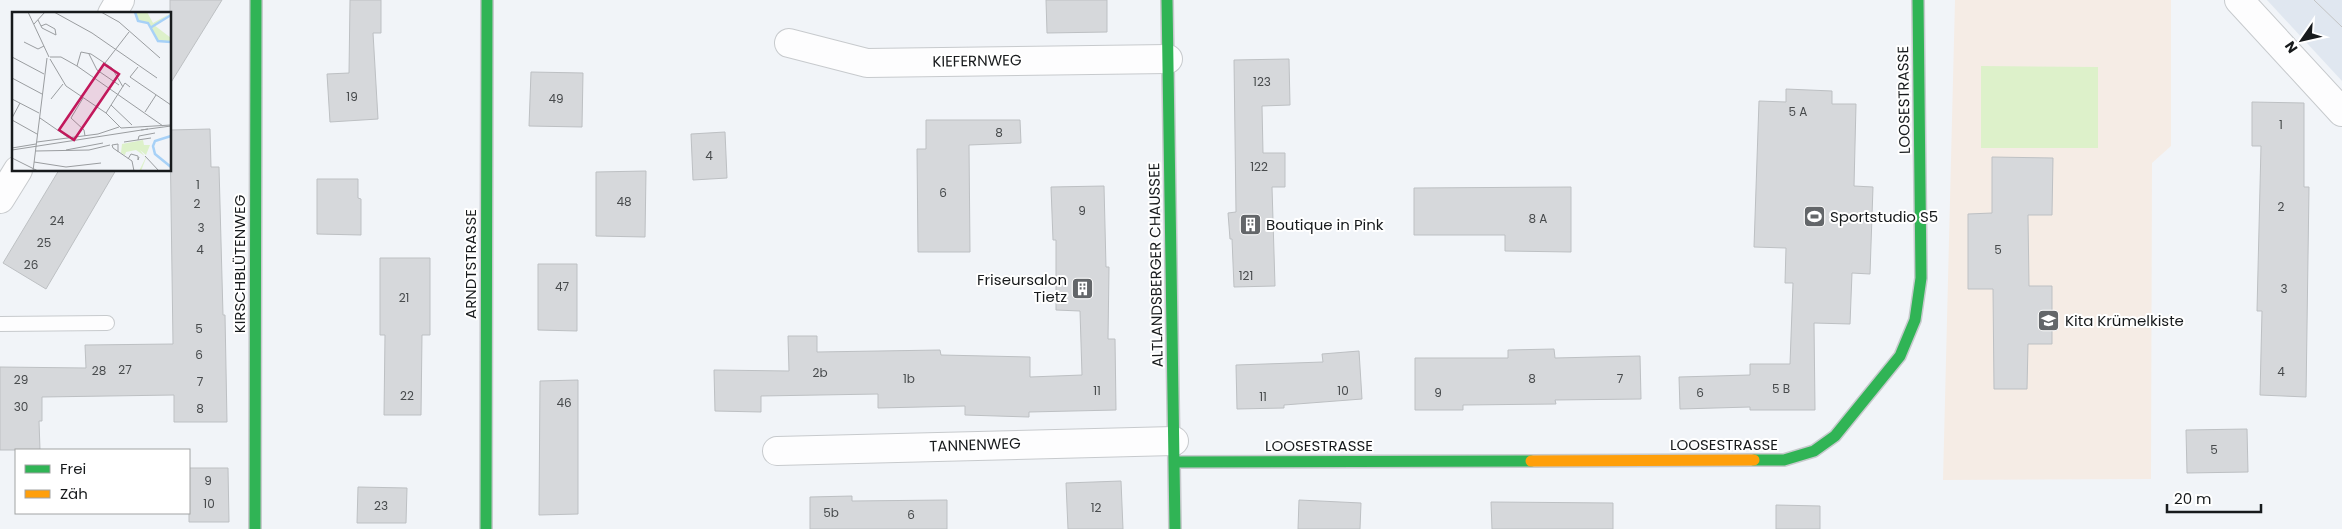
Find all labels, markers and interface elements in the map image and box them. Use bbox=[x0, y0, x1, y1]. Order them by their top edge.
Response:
inset map bbox=[12, 12, 171, 171]
north arrow bbox=[2277, 15, 2327, 65]
text: N bbox=[2280, 37, 2302, 57]
street label: LOOSESTRASSE bbox=[1892, 46, 1915, 154]
street label: KIEFERNWEG bbox=[932, 49, 1022, 72]
house number: 123 bbox=[1253, 73, 1271, 90]
house number: 19 bbox=[346, 88, 358, 105]
house number: 49 bbox=[548, 90, 564, 107]
house number: 5 A bbox=[1789, 103, 1807, 120]
house number: 1 bbox=[2279, 116, 2283, 133]
house number: 8 bbox=[995, 124, 1003, 141]
house number: 4 bbox=[705, 147, 713, 164]
house number: 122 bbox=[1250, 158, 1268, 175]
street label: ALTLANDSBERGER CHAUSSEE bbox=[1143, 162, 1168, 368]
house number: 1 bbox=[196, 176, 200, 193]
house number: 6 bbox=[939, 184, 947, 201]
house number: 48 bbox=[616, 193, 632, 210]
street label: KIRSCHBLÜTENWEG bbox=[229, 194, 250, 333]
house number: 2 bbox=[194, 195, 201, 212]
house number: 2 bbox=[2278, 198, 2285, 215]
house number: 9 bbox=[1078, 202, 1086, 219]
sports icon: Sportstudio S5 bbox=[1802, 205, 1826, 229]
place label: Sportstudio S5 bbox=[1830, 206, 1938, 227]
street label: ARNDTSTRASSE bbox=[460, 209, 481, 319]
house number: 8 A bbox=[1529, 210, 1547, 227]
house number: 24 bbox=[50, 212, 65, 229]
building icon: Boutique in Pink bbox=[1238, 213, 1262, 237]
place label: Boutique in Pink bbox=[1266, 214, 1384, 235]
house number: 3 bbox=[197, 219, 205, 236]
house number: 25 bbox=[37, 234, 51, 251]
house number: 4 bbox=[196, 241, 204, 258]
house number: 5 bbox=[1994, 241, 2002, 258]
house number: 26 bbox=[24, 256, 38, 273]
house number: 121 bbox=[1239, 267, 1253, 284]
place label: Friseursalon Tietz bbox=[977, 269, 1067, 307]
building icon: Friseursalon Tietz bbox=[1071, 277, 1095, 301]
house number: 47 bbox=[555, 278, 569, 295]
house number: 3 bbox=[2280, 280, 2288, 297]
house number: 21 bbox=[399, 289, 409, 306]
school or university icon: Kita Krümelkiste bbox=[2037, 309, 2061, 333]
place label: Kita Krümelkiste bbox=[2065, 310, 2184, 331]
house number: 5 bbox=[195, 320, 203, 337]
house number: 6 bbox=[195, 346, 203, 363]
house number: 27 bbox=[118, 361, 132, 378]
house number: 28 bbox=[92, 362, 106, 379]
house number: 4 bbox=[2277, 363, 2285, 380]
house number: 2b bbox=[812, 364, 828, 381]
house number: 1b bbox=[903, 370, 915, 387]
house number: 8 bbox=[1528, 370, 1536, 387]
house number: 7 bbox=[1617, 370, 1624, 387]
house number: 29 bbox=[14, 371, 28, 388]
house number: 7 bbox=[197, 373, 204, 390]
house number: 5 B bbox=[1772, 380, 1790, 397]
house number: 11 bbox=[1093, 382, 1101, 399]
house number: 10 bbox=[1337, 382, 1349, 399]
house number: 9 bbox=[1434, 384, 1442, 401]
house number: 6 bbox=[1696, 384, 1704, 401]
house number: 22 bbox=[400, 387, 414, 404]
house number: 11 bbox=[1259, 388, 1267, 405]
house number: 46 bbox=[556, 394, 572, 411]
house number: 30 bbox=[14, 398, 28, 415]
house number: 8 bbox=[196, 400, 204, 417]
street label: TANNENWEG bbox=[929, 432, 1021, 457]
street label: LOOSESTRASSE bbox=[1670, 434, 1778, 455]
street label: LOOSESTRASSE bbox=[1265, 435, 1373, 456]
house number: 5 bbox=[2210, 441, 2218, 458]
legend bbox=[15, 449, 190, 514]
text: Frei bbox=[60, 458, 86, 479]
house number: 9 bbox=[204, 472, 212, 489]
scale bar bbox=[2167, 482, 2261, 514]
text: Zäh bbox=[60, 483, 88, 504]
text: 20 m bbox=[2174, 488, 2212, 509]
house number: 10 bbox=[203, 495, 215, 512]
house number: 23 bbox=[374, 497, 388, 514]
house number: 12 bbox=[1091, 499, 1101, 516]
house number: 5b bbox=[823, 504, 839, 521]
house number: 6 bbox=[907, 506, 915, 523]

